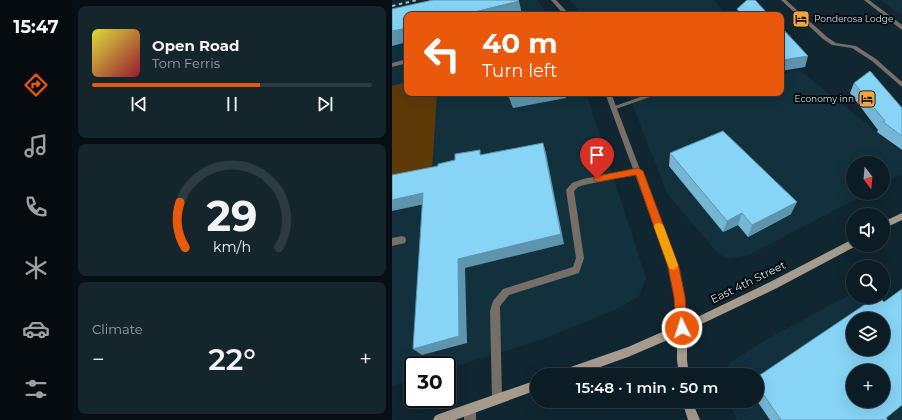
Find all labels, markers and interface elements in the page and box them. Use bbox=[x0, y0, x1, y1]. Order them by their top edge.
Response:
hotel icon: Ponderosa Lodge bbox=[791, 9, 811, 29]
place label: Ponderosa Lodge bbox=[814, 13, 894, 24]
text: 15:47 bbox=[13, 16, 59, 38]
text: 40 m bbox=[482, 26, 558, 60]
icon: left bbox=[416, 28, 468, 80]
text: Open Road bbox=[152, 36, 240, 55]
text: Tom Ferris bbox=[152, 55, 220, 71]
text: Turn left bbox=[482, 60, 557, 82]
icon: directions bbox=[22, 71, 50, 99]
hotel icon: Economy inn bbox=[857, 89, 877, 109]
icon: previous bbox=[128, 93, 150, 115]
icon: pause bbox=[221, 93, 243, 115]
icon: next bbox=[314, 93, 336, 115]
place label: Economy inn bbox=[794, 93, 854, 104]
icon: music bbox=[22, 132, 50, 160]
pin bbox=[580, 138, 614, 179]
icon: arrive bbox=[586, 144, 608, 166]
north arrow bbox=[846, 156, 890, 200]
map controls bbox=[846, 156, 890, 408]
text: 29 bbox=[206, 191, 258, 241]
icon: phone bbox=[22, 193, 50, 221]
button: sound bbox=[846, 208, 890, 252]
text: km/h bbox=[213, 238, 251, 256]
icon: climate bbox=[22, 254, 50, 282]
street label: East 4th Street bbox=[708, 258, 788, 306]
button: search bbox=[846, 260, 890, 304]
position arrow bbox=[661, 307, 703, 349]
button: layers bbox=[846, 312, 890, 356]
icon: car bbox=[22, 315, 50, 343]
text: Climate bbox=[92, 321, 143, 337]
text: 22° bbox=[208, 341, 256, 378]
text: − bbox=[92, 346, 105, 373]
text: + bbox=[359, 346, 372, 373]
speed limit sign: 30 bbox=[404, 356, 456, 408]
button: + bbox=[846, 364, 890, 408]
icon: filters bbox=[22, 375, 50, 403]
text: 15:48 · 1 min · 50 m bbox=[576, 378, 718, 397]

